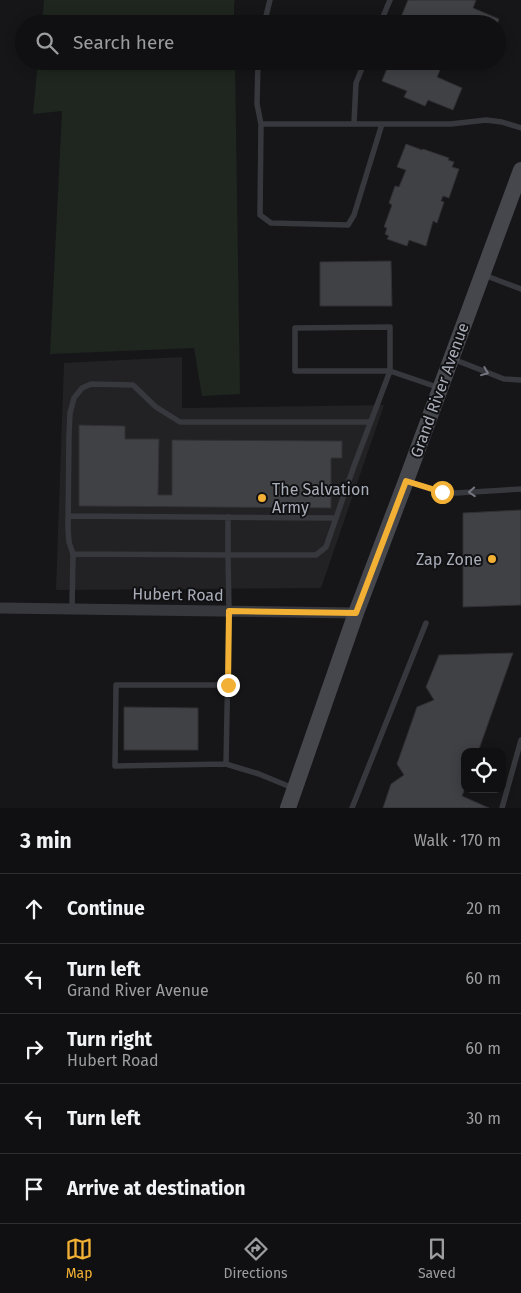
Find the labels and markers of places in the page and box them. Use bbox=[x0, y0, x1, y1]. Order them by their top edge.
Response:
place label: The Salvation Army bbox=[272, 480, 370, 517]
marker: The Salvation Army bbox=[256, 492, 268, 504]
place label: Zap Zone bbox=[416, 550, 482, 569]
marker: Zap Zone bbox=[486, 553, 498, 565]

